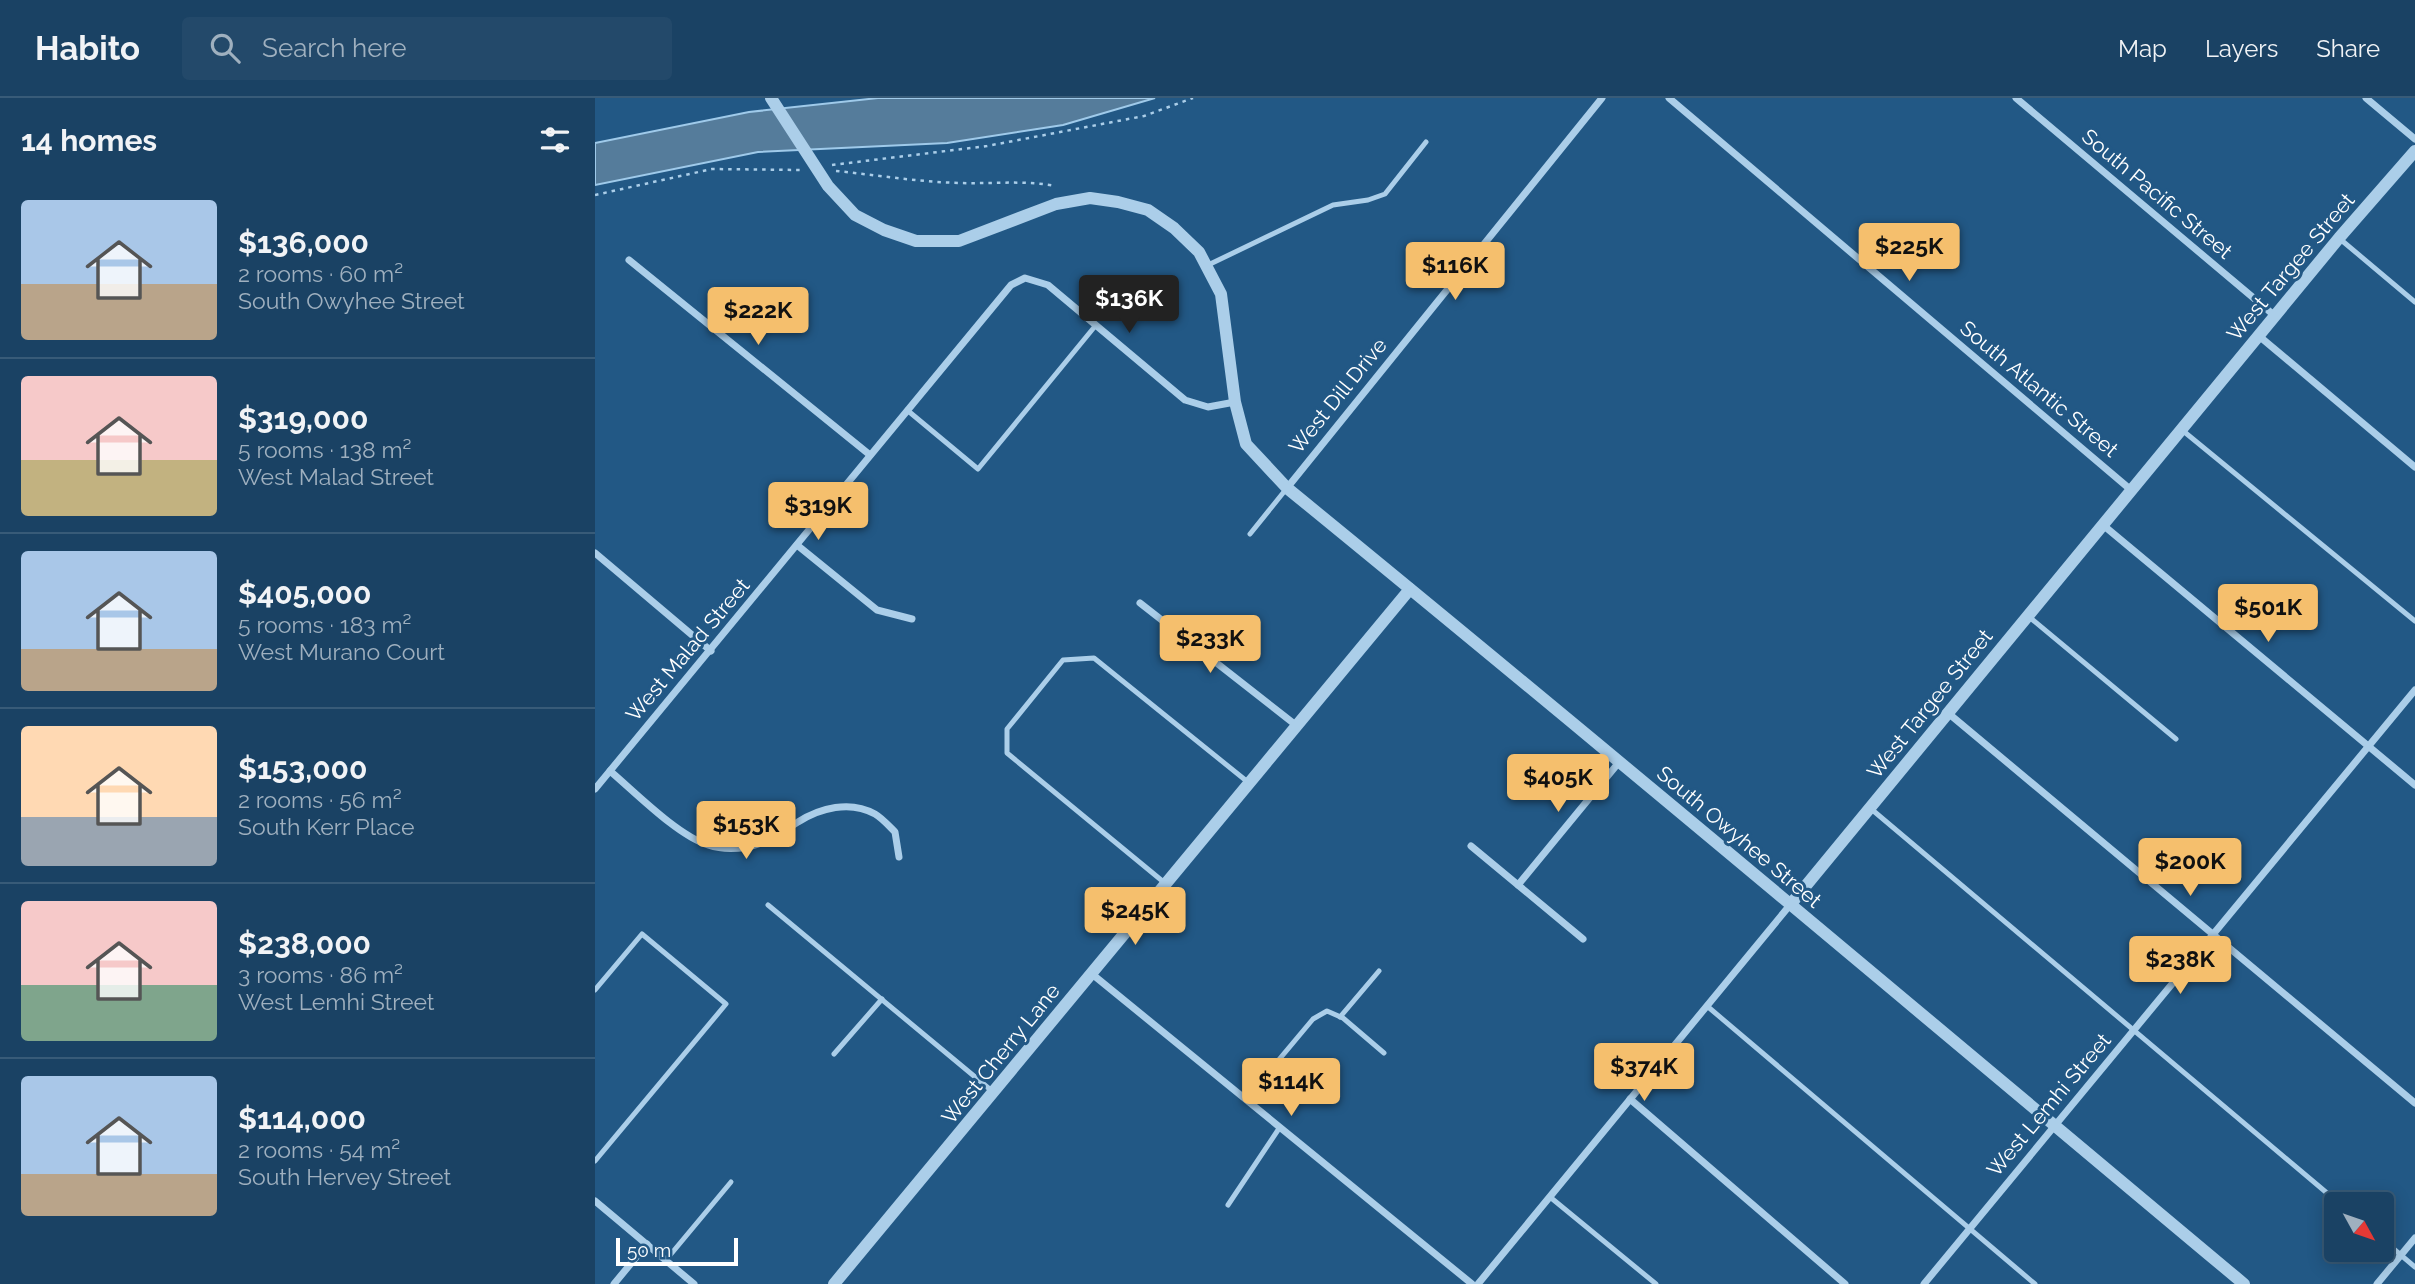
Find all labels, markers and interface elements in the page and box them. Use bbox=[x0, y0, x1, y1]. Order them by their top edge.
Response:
search box bbox=[182, 17, 672, 80]
text: Habito bbox=[35, 29, 140, 68]
icon: search bbox=[206, 29, 244, 67]
text: Search here bbox=[262, 33, 406, 63]
text: Map bbox=[2118, 34, 2167, 63]
text: Layers bbox=[2205, 34, 2278, 63]
text: Share bbox=[2316, 34, 2380, 63]
icon: filters bbox=[536, 121, 574, 159]
text: 14 homes bbox=[21, 123, 157, 158]
street label: South Pacific Street bbox=[2077, 123, 2238, 264]
street label: West Targee Street bbox=[2222, 188, 2360, 346]
pin: $225K bbox=[1860, 223, 1958, 283]
text: $136,000 bbox=[238, 225, 369, 260]
icon: home bbox=[77, 228, 161, 312]
text: $225K bbox=[1875, 232, 1943, 259]
pin: $116K bbox=[1406, 242, 1504, 302]
text: $116K bbox=[1422, 251, 1488, 278]
text: 2 rooms · 60 m² bbox=[238, 260, 403, 287]
pin: $136K bbox=[1080, 275, 1178, 335]
text: $136K bbox=[1095, 284, 1163, 311]
text: South Owyhee Street bbox=[238, 287, 465, 314]
pin: $222K bbox=[709, 288, 807, 347]
text: $222K bbox=[724, 296, 792, 323]
street label: South Atlantic Street bbox=[1955, 315, 2123, 462]
street label: West Dill Drive bbox=[1283, 333, 1392, 458]
text: $319,000 bbox=[238, 401, 368, 436]
icon: home bbox=[77, 404, 161, 488]
text: 5 rooms · 138 m² bbox=[238, 436, 412, 463]
text: West Malad Street bbox=[238, 463, 434, 490]
pin: $319K bbox=[769, 482, 867, 542]
text: $319K bbox=[784, 491, 852, 518]
street label: West Malad Street bbox=[621, 573, 755, 726]
text: $405,000 bbox=[238, 576, 371, 611]
icon: home bbox=[77, 579, 161, 663]
pin: $501K bbox=[2219, 584, 2317, 644]
text: $501K bbox=[2234, 593, 2302, 620]
text: 5 rooms · 183 m² bbox=[238, 611, 412, 638]
pin: $233K bbox=[1161, 616, 1259, 675]
text: $233K bbox=[1176, 624, 1244, 651]
street label: West Targee Street bbox=[1862, 624, 1998, 783]
text: West Murano Court bbox=[238, 638, 445, 665]
text: $153,000 bbox=[238, 751, 367, 786]
icon: home bbox=[77, 754, 161, 838]
pin: $405K bbox=[1509, 754, 1607, 814]
street label: South Owyhee Street bbox=[1652, 760, 1827, 913]
text: $405K bbox=[1523, 763, 1593, 790]
text: 2 rooms · 56 m² bbox=[238, 786, 402, 813]
pin: $153K bbox=[697, 802, 795, 861]
text: $153K bbox=[713, 810, 779, 837]
text: South Kerr Place bbox=[238, 813, 414, 840]
pin: $200K bbox=[2141, 838, 2239, 898]
text: $200K bbox=[2154, 847, 2226, 874]
pin: $245K bbox=[1086, 888, 1184, 947]
text: $245K bbox=[1101, 896, 1169, 923]
text: $238,000 bbox=[238, 926, 371, 961]
icon: home bbox=[77, 929, 161, 1013]
pin: $238K bbox=[2131, 936, 2229, 996]
text: $238K bbox=[2145, 945, 2215, 972]
text: 3 rooms · 86 m² bbox=[238, 961, 403, 988]
street label: West Cherry Lane bbox=[936, 978, 1065, 1129]
text: West Lemhi Street bbox=[238, 988, 435, 1015]
street label: West Lemhi Street bbox=[1981, 1028, 2116, 1181]
pin: $374K bbox=[1595, 1044, 1693, 1103]
text: $374K bbox=[1610, 1052, 1678, 1079]
pin: $114K bbox=[1242, 1058, 1340, 1118]
text: $114K bbox=[1258, 1067, 1324, 1094]
text: $114,000 bbox=[238, 1101, 366, 1136]
icon: home bbox=[77, 1104, 161, 1188]
text: 2 rooms · 54 m² bbox=[238, 1136, 400, 1163]
text: South Hervey Street bbox=[238, 1163, 451, 1190]
north arrow bbox=[2324, 1192, 2394, 1262]
map controls bbox=[2324, 1192, 2394, 1262]
scale bar bbox=[616, 1235, 739, 1267]
text: 50 m bbox=[627, 1239, 671, 1261]

